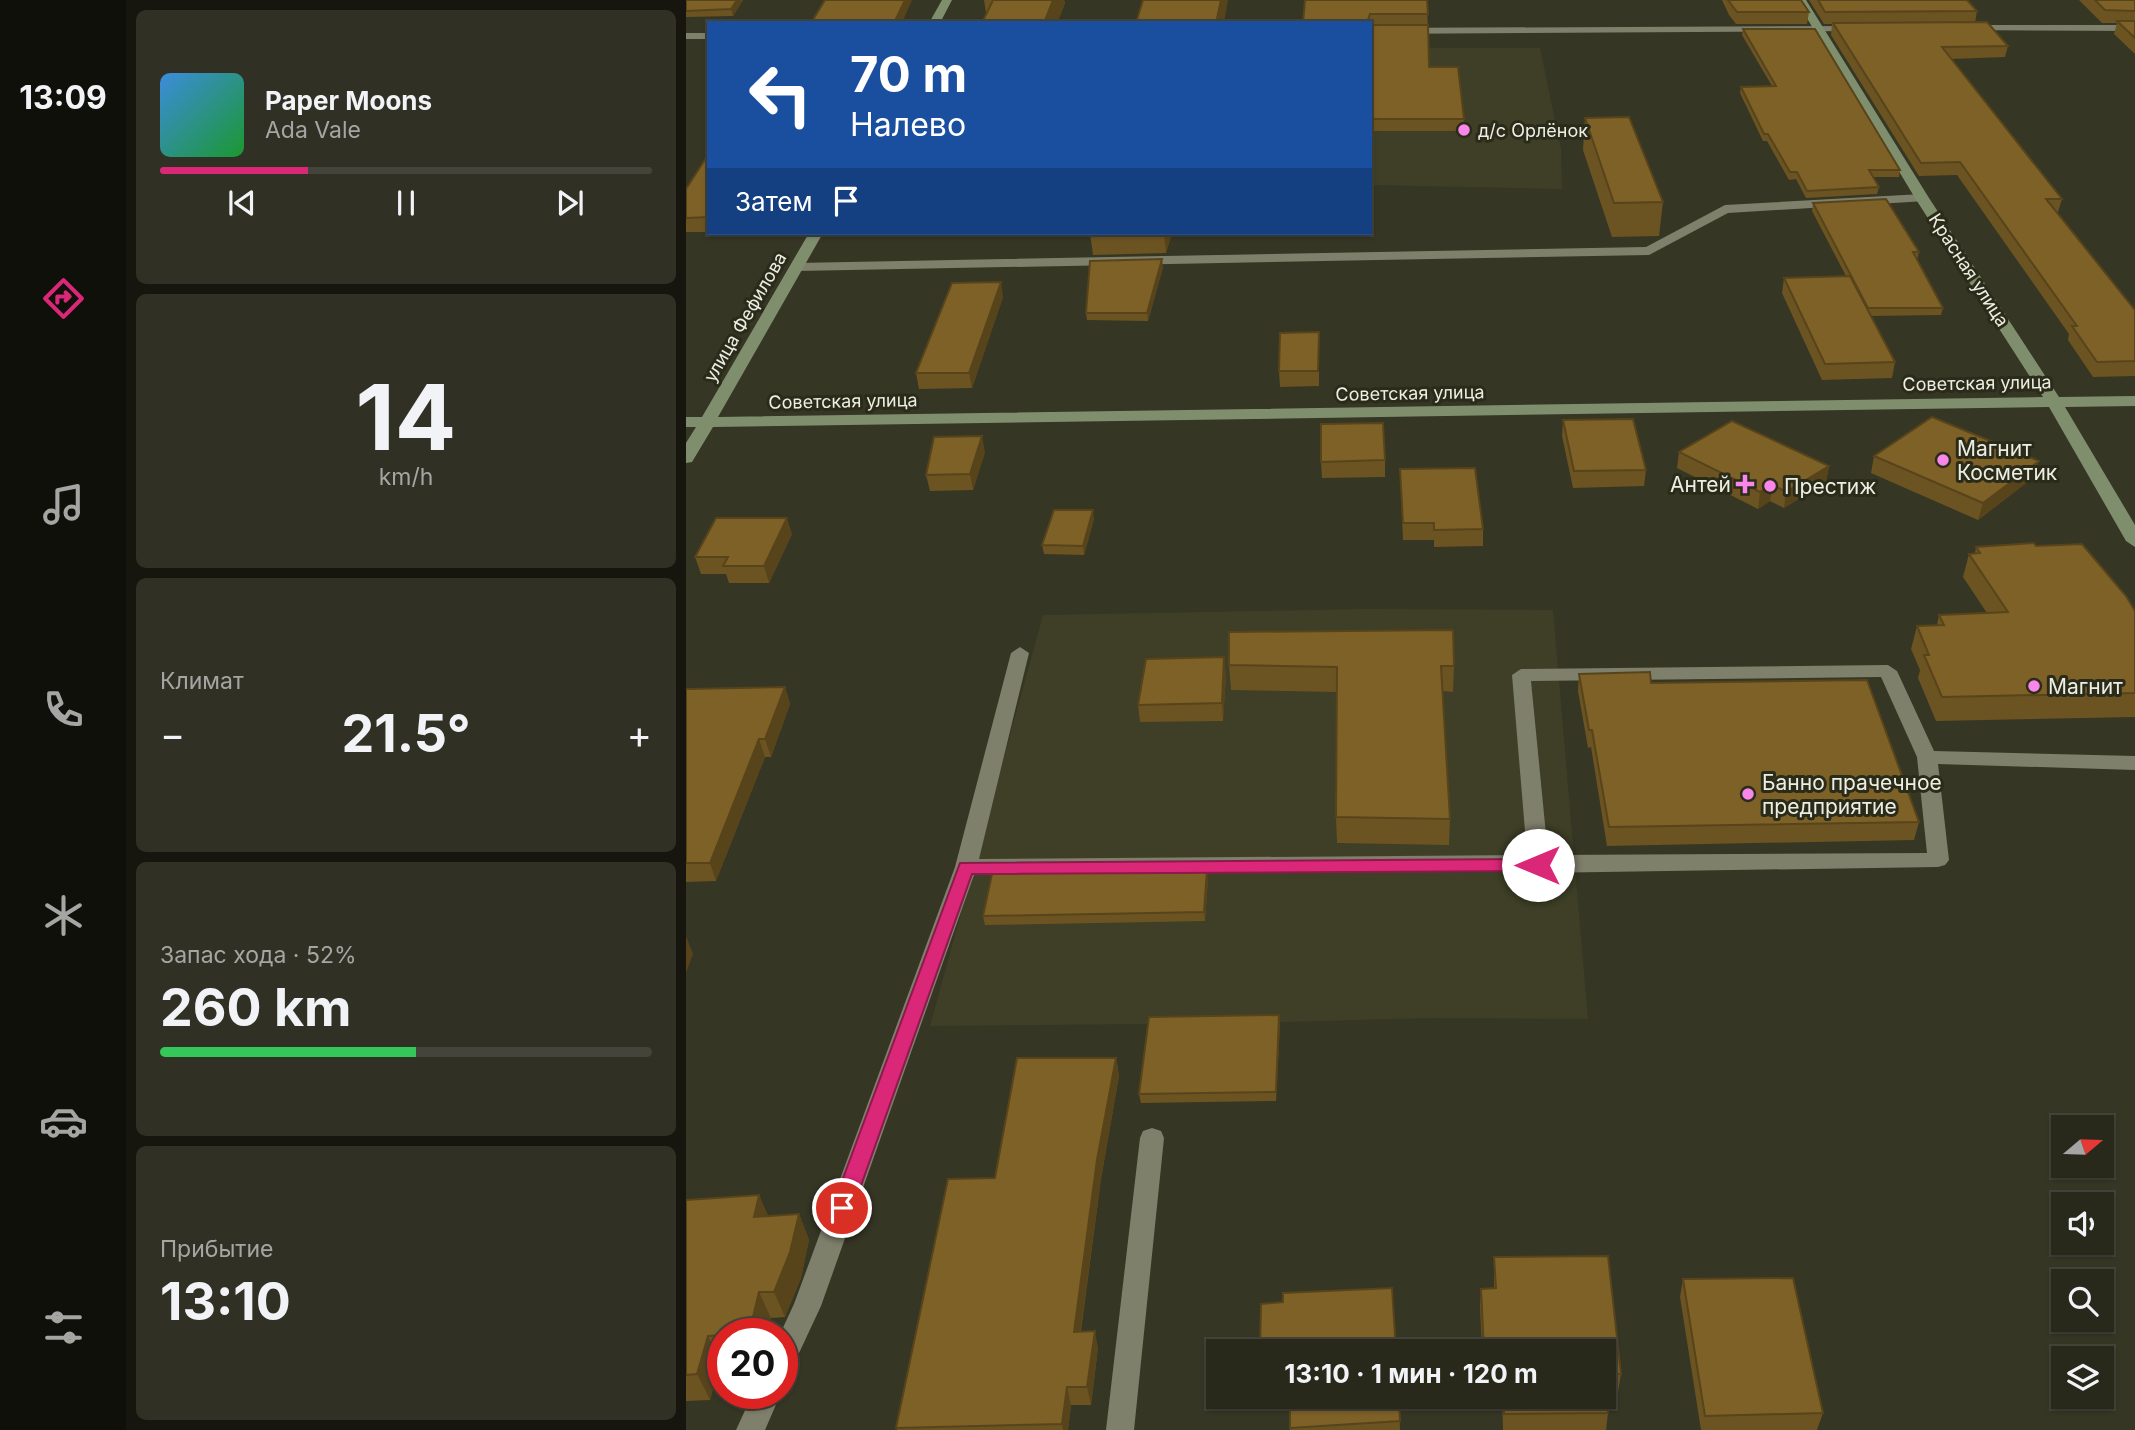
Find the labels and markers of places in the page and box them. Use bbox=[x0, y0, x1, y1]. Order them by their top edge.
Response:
place label: д/с Орлёнок bbox=[1478, 120, 1588, 141]
marker: д/с Орлёнок bbox=[1456, 122, 1472, 138]
place label: Магнит Косметик bbox=[1957, 436, 2058, 485]
marker: Магнит Косметик bbox=[1935, 452, 1951, 468]
place label: Антей bbox=[1670, 472, 1731, 497]
place label: Престиж bbox=[1784, 474, 1876, 499]
marker: Антей bbox=[1737, 476, 1753, 492]
marker: Престиж bbox=[1762, 478, 1778, 494]
place label: Магнит bbox=[2048, 674, 2123, 699]
marker: Магнит bbox=[2026, 678, 2042, 694]
place label: Банно прачечное предприятие bbox=[1762, 770, 1942, 819]
marker: Банно прачечное предприятие bbox=[1740, 786, 1756, 802]
pin bbox=[812, 1178, 872, 1238]

